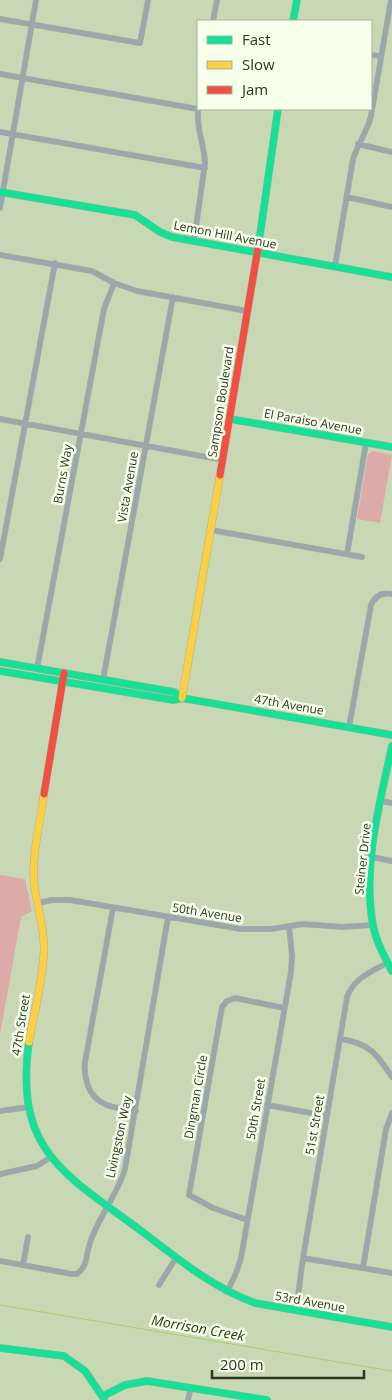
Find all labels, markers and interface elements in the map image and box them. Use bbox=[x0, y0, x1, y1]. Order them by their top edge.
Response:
legend bbox=[197, 20, 372, 110]
text: Fast bbox=[242, 29, 271, 49]
text: Slow bbox=[242, 54, 275, 74]
text: Jam bbox=[240, 79, 268, 99]
street label: Lemon Hill Avenue bbox=[172, 216, 278, 253]
street label: Sampson Boulevard bbox=[203, 345, 238, 459]
street label: El Paraiso Avenue bbox=[263, 405, 364, 439]
street label: Burns Way bbox=[49, 442, 76, 505]
street label: Vista Avenue bbox=[113, 450, 142, 524]
street label: 47th Avenue bbox=[253, 690, 325, 719]
street label: Steiner Drive bbox=[350, 822, 375, 896]
street label: 50th Avenue bbox=[171, 899, 243, 926]
street label: 47th Street bbox=[7, 993, 34, 1057]
street label: Dingman Circle bbox=[180, 1053, 211, 1140]
street label: 50th Street bbox=[242, 1077, 269, 1141]
street label: Livingston Way bbox=[102, 1093, 136, 1180]
street label: 51st Street bbox=[301, 1094, 328, 1156]
street label: 53rd Avenue bbox=[274, 1287, 347, 1316]
water label: Morrison Creek bbox=[150, 1310, 247, 1345]
scale bar bbox=[212, 1348, 364, 1380]
text: 200 m bbox=[220, 1354, 264, 1374]

